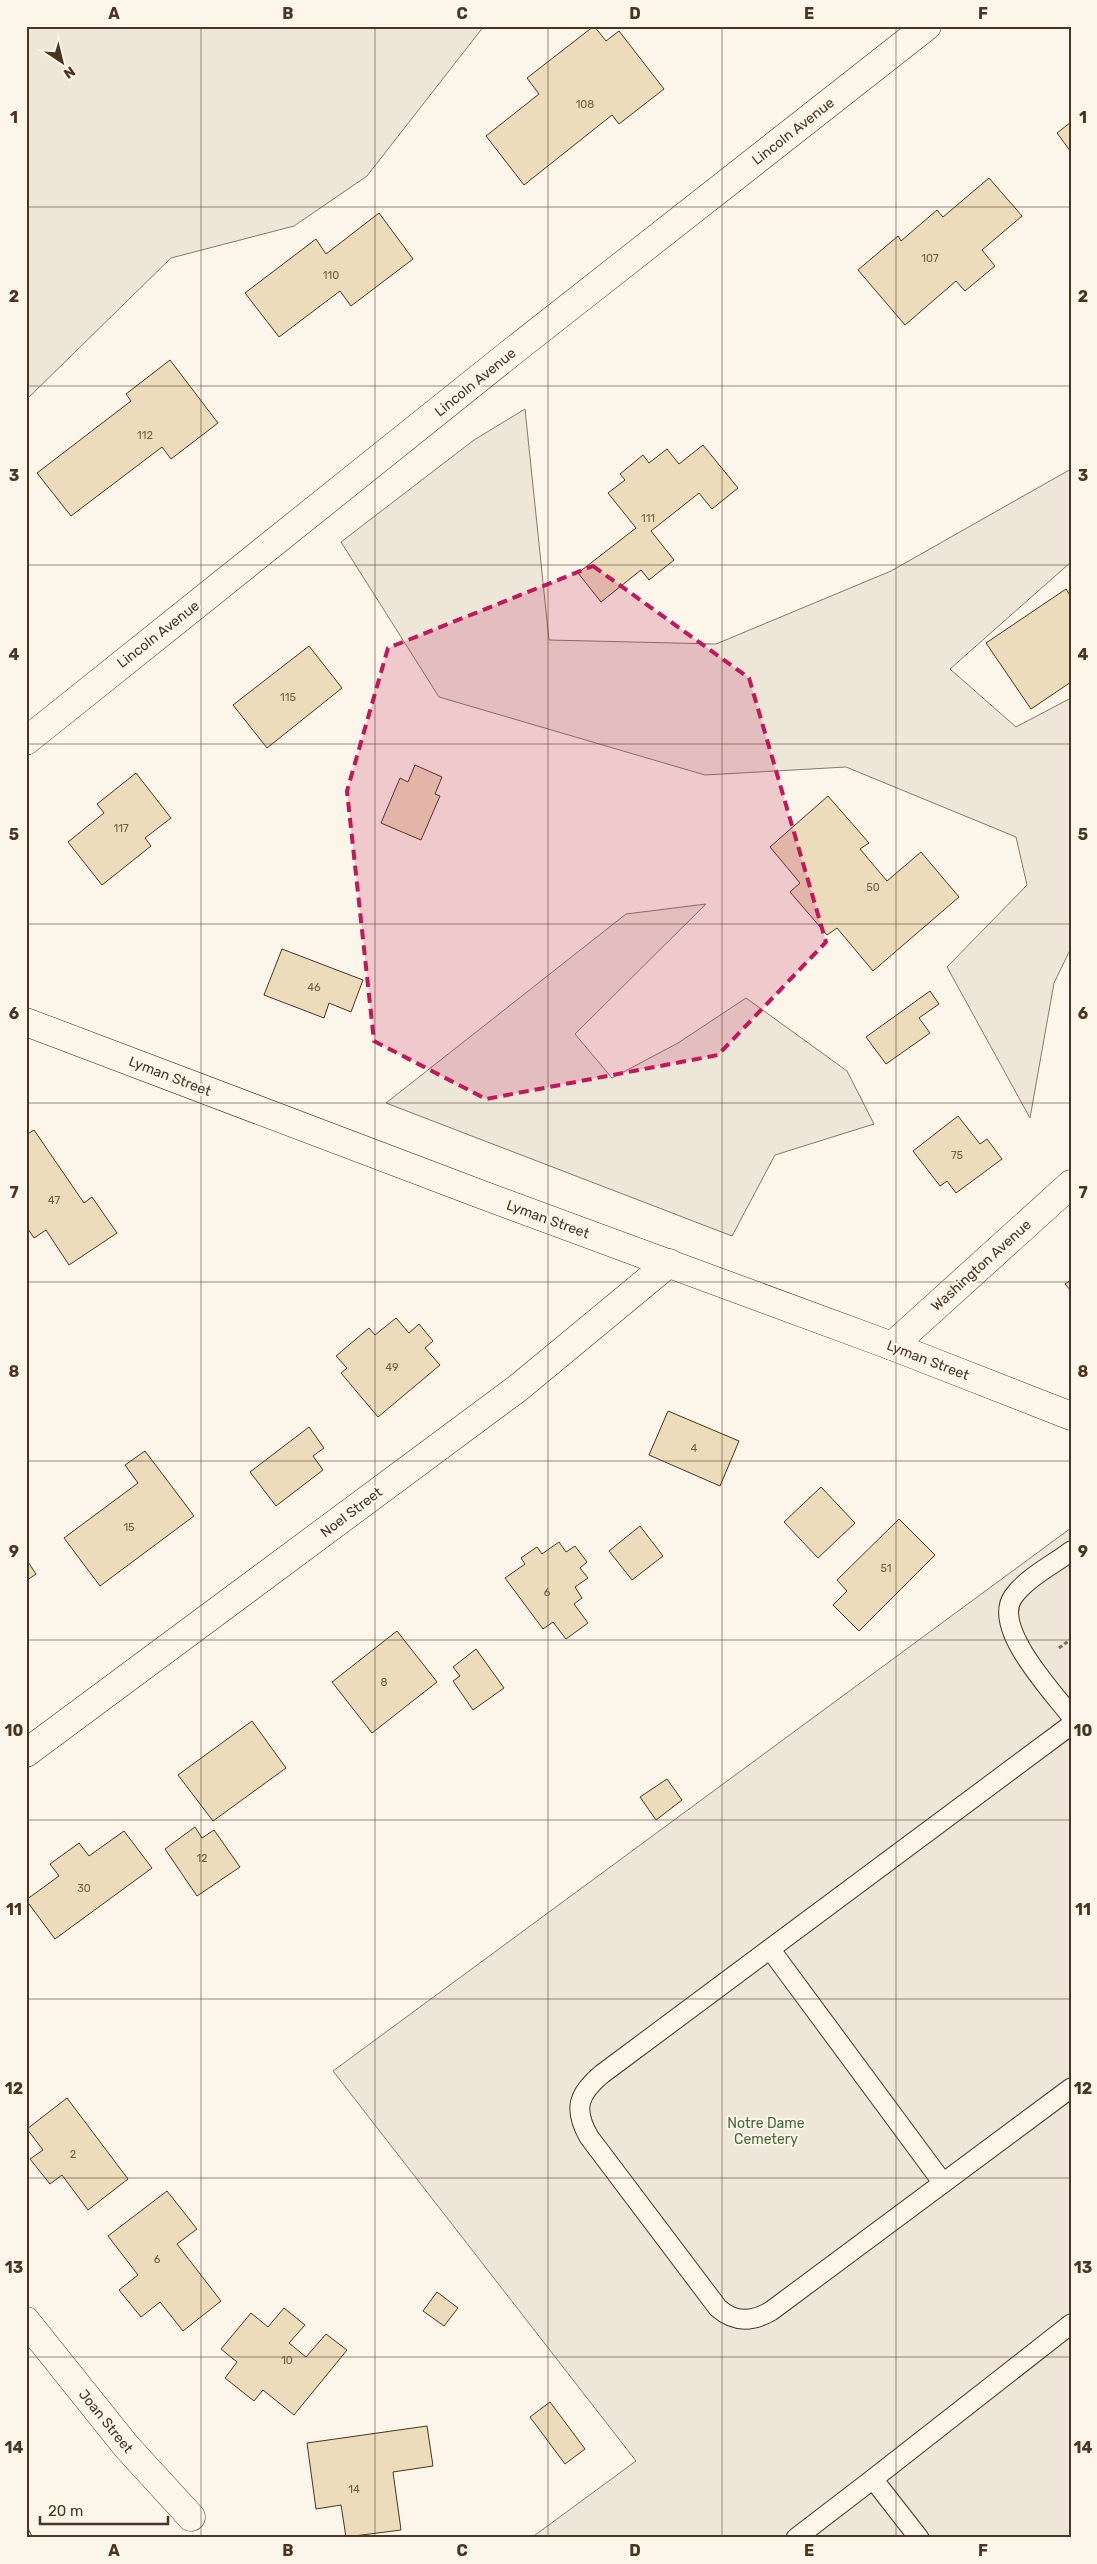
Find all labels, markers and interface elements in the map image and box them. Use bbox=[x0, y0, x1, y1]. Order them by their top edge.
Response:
text: A bbox=[108, 4, 120, 23]
text: B bbox=[282, 4, 294, 23]
text: C bbox=[456, 4, 468, 23]
text: D bbox=[629, 4, 641, 23]
text: E bbox=[804, 4, 814, 23]
text: F bbox=[978, 4, 988, 23]
north arrow bbox=[38, 38, 88, 88]
text: N bbox=[60, 62, 78, 82]
street label: Lincoln Avenue bbox=[749, 94, 838, 169]
house number: 108 bbox=[576, 98, 594, 111]
text: 1 bbox=[10, 108, 18, 127]
text: 1 bbox=[1079, 108, 1087, 127]
house number: 107 bbox=[921, 252, 939, 265]
house number: 110 bbox=[323, 269, 339, 282]
text: 2 bbox=[9, 287, 19, 306]
text: 2 bbox=[1078, 287, 1088, 306]
street label: Lincoln Avenue bbox=[431, 344, 519, 420]
house number: 112 bbox=[137, 429, 153, 442]
text: 3 bbox=[9, 466, 19, 485]
text: 3 bbox=[1078, 466, 1088, 485]
house number: 111 bbox=[641, 512, 655, 525]
street label: Lincoln Avenue bbox=[114, 597, 203, 672]
text: 4 bbox=[9, 645, 20, 664]
text: 4 bbox=[1078, 645, 1089, 664]
house number: 115 bbox=[280, 691, 296, 704]
house number: 117 bbox=[113, 822, 129, 835]
text: 5 bbox=[9, 825, 19, 844]
text: 5 bbox=[1078, 825, 1088, 844]
house number: 50 bbox=[866, 881, 880, 894]
house number: 46 bbox=[307, 981, 321, 994]
text: 6 bbox=[9, 1004, 19, 1023]
text: 6 bbox=[1078, 1004, 1088, 1023]
street label: Lyman Street bbox=[126, 1053, 214, 1100]
house number: 75 bbox=[951, 1149, 964, 1162]
text: 7 bbox=[9, 1183, 19, 1202]
text: 7 bbox=[1078, 1183, 1088, 1202]
house number: 47 bbox=[48, 1194, 60, 1207]
street label: Lyman Street bbox=[504, 1197, 592, 1242]
street label: Washington Avenue bbox=[928, 1216, 1035, 1315]
street label: Lyman Street bbox=[884, 1337, 972, 1384]
house number: 49 bbox=[385, 1361, 399, 1374]
text: 8 bbox=[9, 1362, 20, 1381]
text: 8 bbox=[1078, 1362, 1089, 1381]
house number: 4 bbox=[691, 1442, 698, 1455]
street label: Noel Street bbox=[317, 1483, 386, 1541]
house number: 15 bbox=[123, 1521, 135, 1534]
text: 9 bbox=[9, 1542, 19, 1561]
text: 9 bbox=[1078, 1542, 1088, 1561]
house number: 51 bbox=[880, 1562, 892, 1575]
house number: 6 bbox=[544, 1586, 551, 1599]
house number: 8 bbox=[381, 1676, 388, 1689]
text: 10 bbox=[5, 1721, 24, 1740]
text: 10 bbox=[1074, 1721, 1093, 1740]
house number: 12 bbox=[196, 1852, 208, 1865]
house number: 30 bbox=[77, 1882, 91, 1895]
text: 11 bbox=[6, 1900, 22, 1919]
text: 11 bbox=[1075, 1900, 1091, 1919]
text: 12 bbox=[5, 2079, 23, 2098]
text: 12 bbox=[1074, 2079, 1092, 2098]
park label: Notre Dame Cemetery bbox=[727, 2115, 805, 2148]
house number: 2 bbox=[70, 2148, 76, 2161]
house number: 6 bbox=[154, 2253, 161, 2266]
text: 13 bbox=[5, 2258, 23, 2277]
text: 13 bbox=[1074, 2258, 1092, 2277]
house number: 10 bbox=[281, 2354, 293, 2367]
street label: Joan Street bbox=[75, 2386, 137, 2457]
text: 14 bbox=[5, 2438, 24, 2457]
text: 14 bbox=[1074, 2438, 1093, 2457]
house number: 14 bbox=[348, 2483, 360, 2496]
scale bar bbox=[40, 2494, 168, 2526]
text: 20 m bbox=[48, 2502, 83, 2520]
text: A bbox=[108, 2541, 120, 2560]
text: B bbox=[282, 2541, 294, 2560]
text: C bbox=[456, 2541, 468, 2560]
text: D bbox=[629, 2541, 641, 2560]
text: E bbox=[804, 2541, 814, 2560]
text: F bbox=[978, 2541, 988, 2560]

